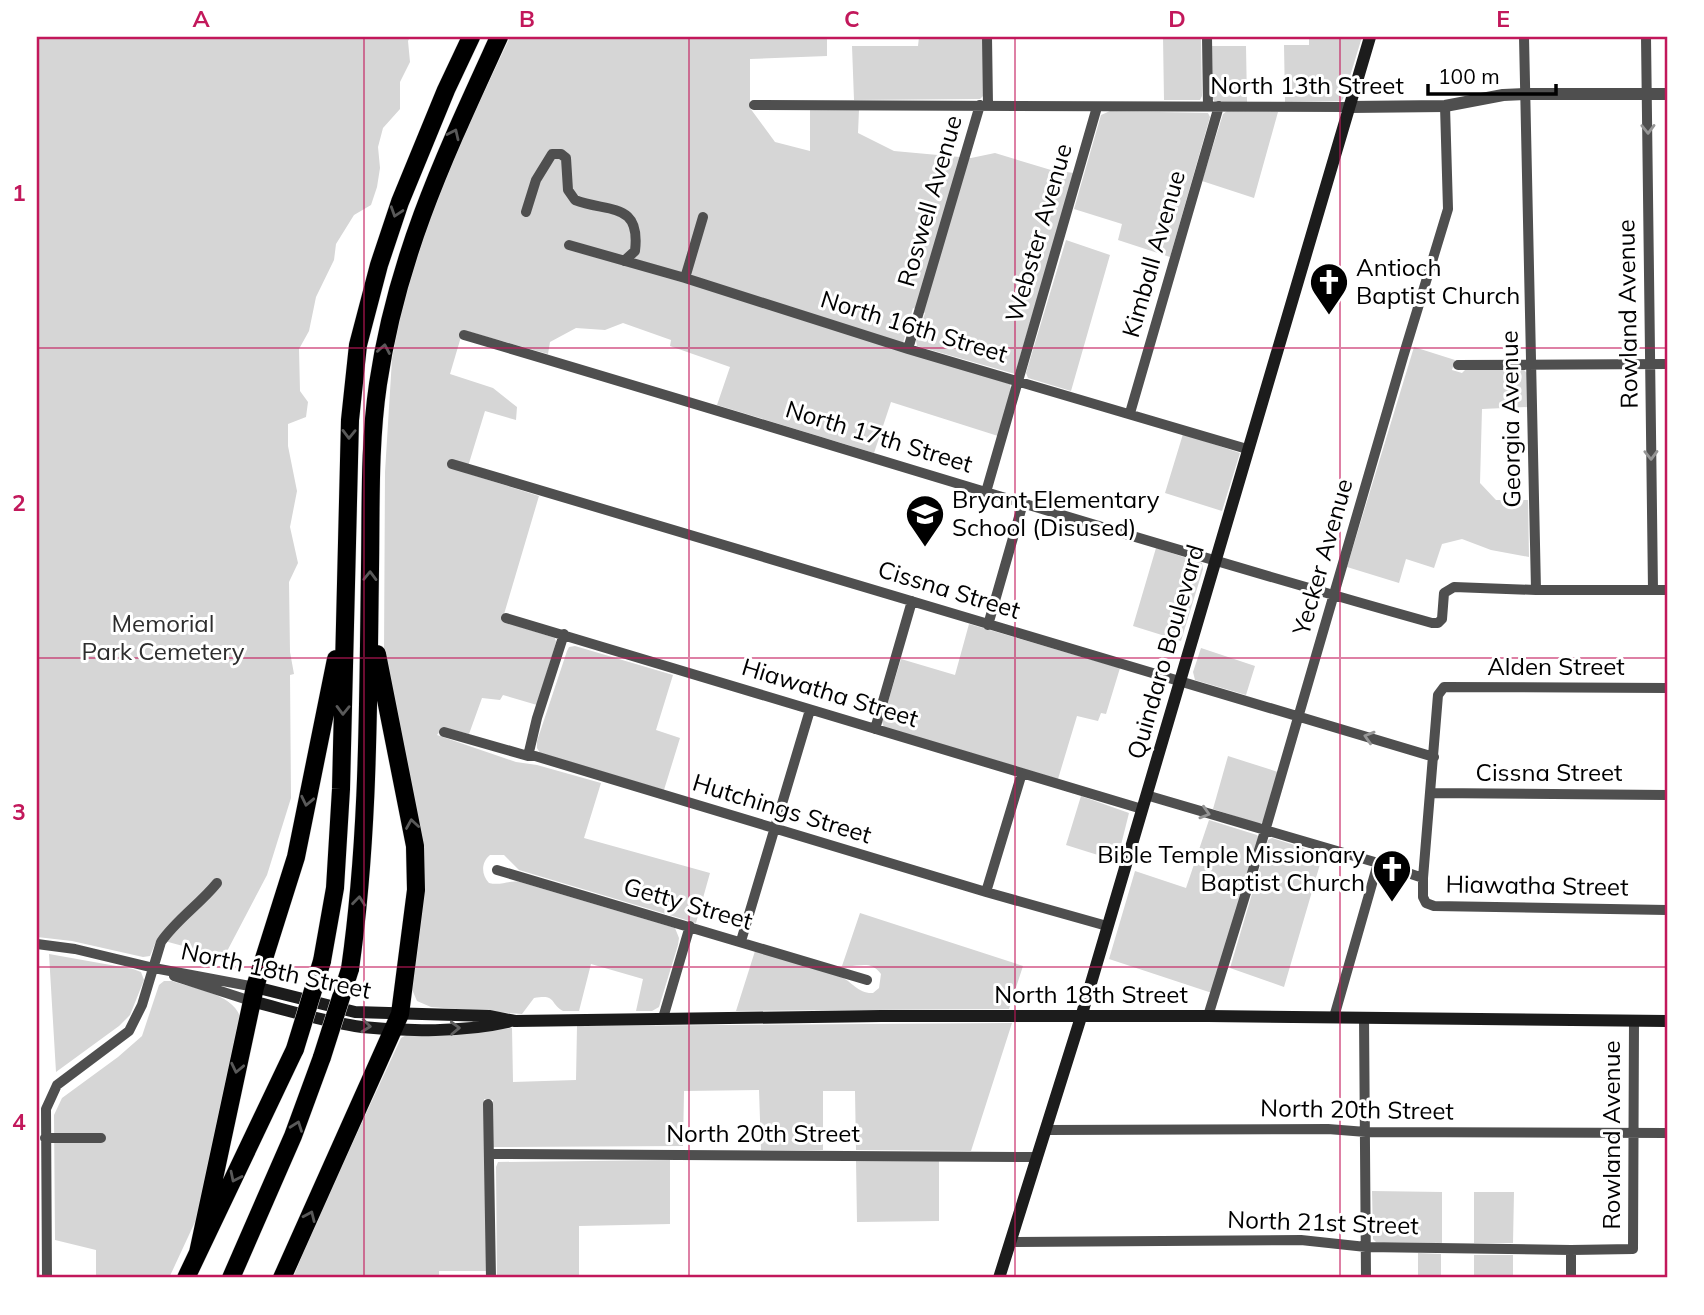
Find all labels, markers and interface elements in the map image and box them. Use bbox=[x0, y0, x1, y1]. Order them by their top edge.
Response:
text: A bbox=[192, 4, 210, 33]
text: B bbox=[519, 4, 535, 33]
text: C bbox=[844, 4, 860, 33]
text: D bbox=[1168, 4, 1186, 33]
text: E bbox=[1496, 4, 1510, 33]
scale bar bbox=[1428, 52, 1555, 96]
text: 100 m bbox=[1438, 63, 1500, 89]
street label: North 13th Street bbox=[1210, 70, 1404, 100]
street label: Roswell Avenue bbox=[890, 112, 968, 290]
one-way arrow bbox=[1640, 125, 1656, 135]
one-way arrow bbox=[446, 129, 460, 141]
street label: Webster Avenue bbox=[998, 140, 1078, 326]
street label: Kimball Avenue bbox=[1115, 167, 1191, 341]
text: 1 bbox=[12, 178, 26, 207]
one-way arrow bbox=[390, 206, 405, 218]
street label: Rowland Avenue bbox=[1610, 219, 1644, 409]
place label: Antioch Baptist Church bbox=[1356, 252, 1520, 310]
church icon: Antioch Baptist Church bbox=[1308, 261, 1350, 316]
street label: North 16th Street bbox=[817, 283, 1011, 369]
street label: Georgia Avenue bbox=[1493, 330, 1527, 508]
one-way arrow bbox=[376, 343, 391, 355]
street label: North 17th Street bbox=[782, 393, 976, 479]
one-way arrow bbox=[342, 429, 357, 440]
one-way arrow bbox=[1643, 450, 1659, 461]
street label: Yecker Avenue bbox=[1285, 475, 1359, 639]
place label: Bryant Elementary School (Disused) bbox=[952, 484, 1160, 542]
text: 2 bbox=[12, 488, 26, 517]
school or university icon: Bryant Elementary School (Disused) bbox=[904, 493, 946, 548]
street label: Quindaro Boulevard bbox=[1120, 541, 1210, 762]
street label: Cissna Street bbox=[875, 553, 1024, 625]
one-way arrow bbox=[362, 570, 378, 581]
park label: Memorial Park Cemetery bbox=[81, 608, 245, 666]
street label: Hiawatha Street bbox=[738, 651, 922, 733]
street label: Alden Street bbox=[1487, 651, 1625, 681]
one-way arrow bbox=[335, 706, 351, 716]
one-way arrow bbox=[1363, 731, 1375, 745]
street label: Cissna Street bbox=[1475, 757, 1623, 787]
street label: Hutchings Street bbox=[689, 767, 875, 849]
one-way arrow bbox=[301, 795, 316, 807]
text: 3 bbox=[12, 797, 26, 826]
one-way arrow bbox=[1199, 804, 1211, 819]
one-way arrow bbox=[404, 818, 419, 830]
place label: Bible Temple Missionary Baptist Church bbox=[1097, 839, 1365, 897]
church icon: Bible Temple Missionary Baptist Church bbox=[1371, 848, 1413, 903]
street label: Hiawatha Street bbox=[1445, 868, 1629, 902]
street label: Getty Street bbox=[620, 870, 756, 936]
one-way arrow bbox=[351, 895, 366, 906]
street label: North 18th Street bbox=[178, 935, 374, 1005]
street label: North 18th Street bbox=[994, 979, 1188, 1009]
one-way arrow bbox=[360, 1019, 372, 1034]
one-way arrow bbox=[450, 1020, 461, 1035]
street label: Rowland Avenue bbox=[1596, 1040, 1626, 1230]
one-way arrow bbox=[230, 1062, 245, 1074]
street label: North 20th Street bbox=[1260, 1092, 1454, 1126]
text: 4 bbox=[12, 1107, 26, 1136]
street label: North 20th Street bbox=[666, 1118, 860, 1148]
one-way arrow bbox=[289, 1120, 303, 1132]
one-way arrow bbox=[229, 1170, 243, 1182]
street label: North 21st Street bbox=[1227, 1204, 1419, 1240]
one-way arrow bbox=[302, 1211, 316, 1223]

